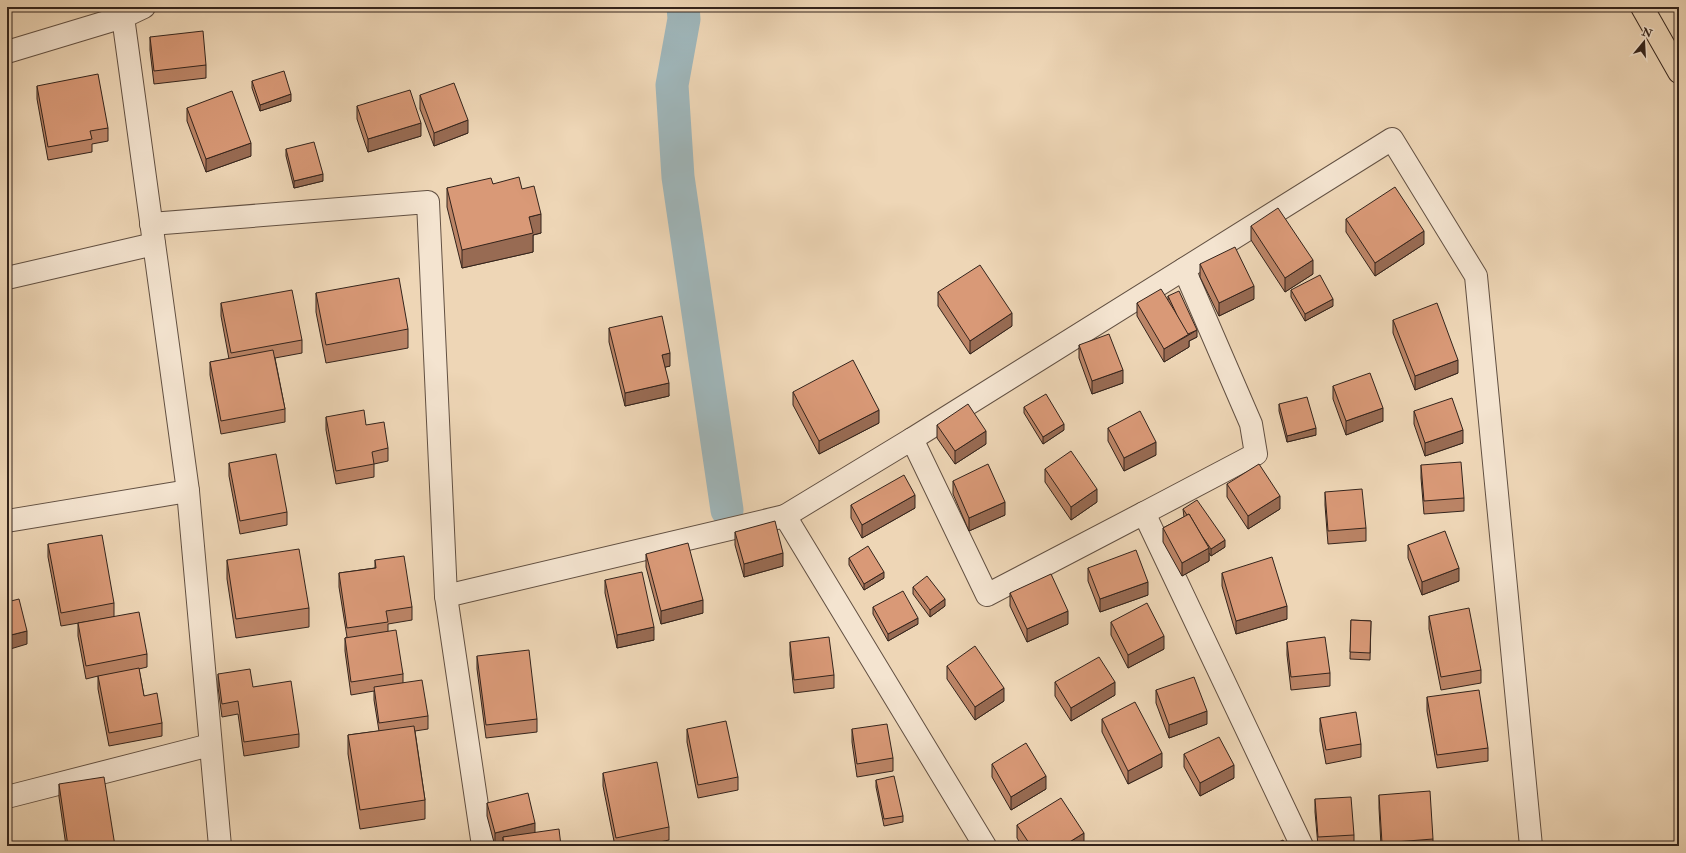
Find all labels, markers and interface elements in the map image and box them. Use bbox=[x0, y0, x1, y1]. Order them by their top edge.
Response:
north arrow bbox=[1624, 22, 1664, 62]
text: N bbox=[1639, 25, 1655, 41]

